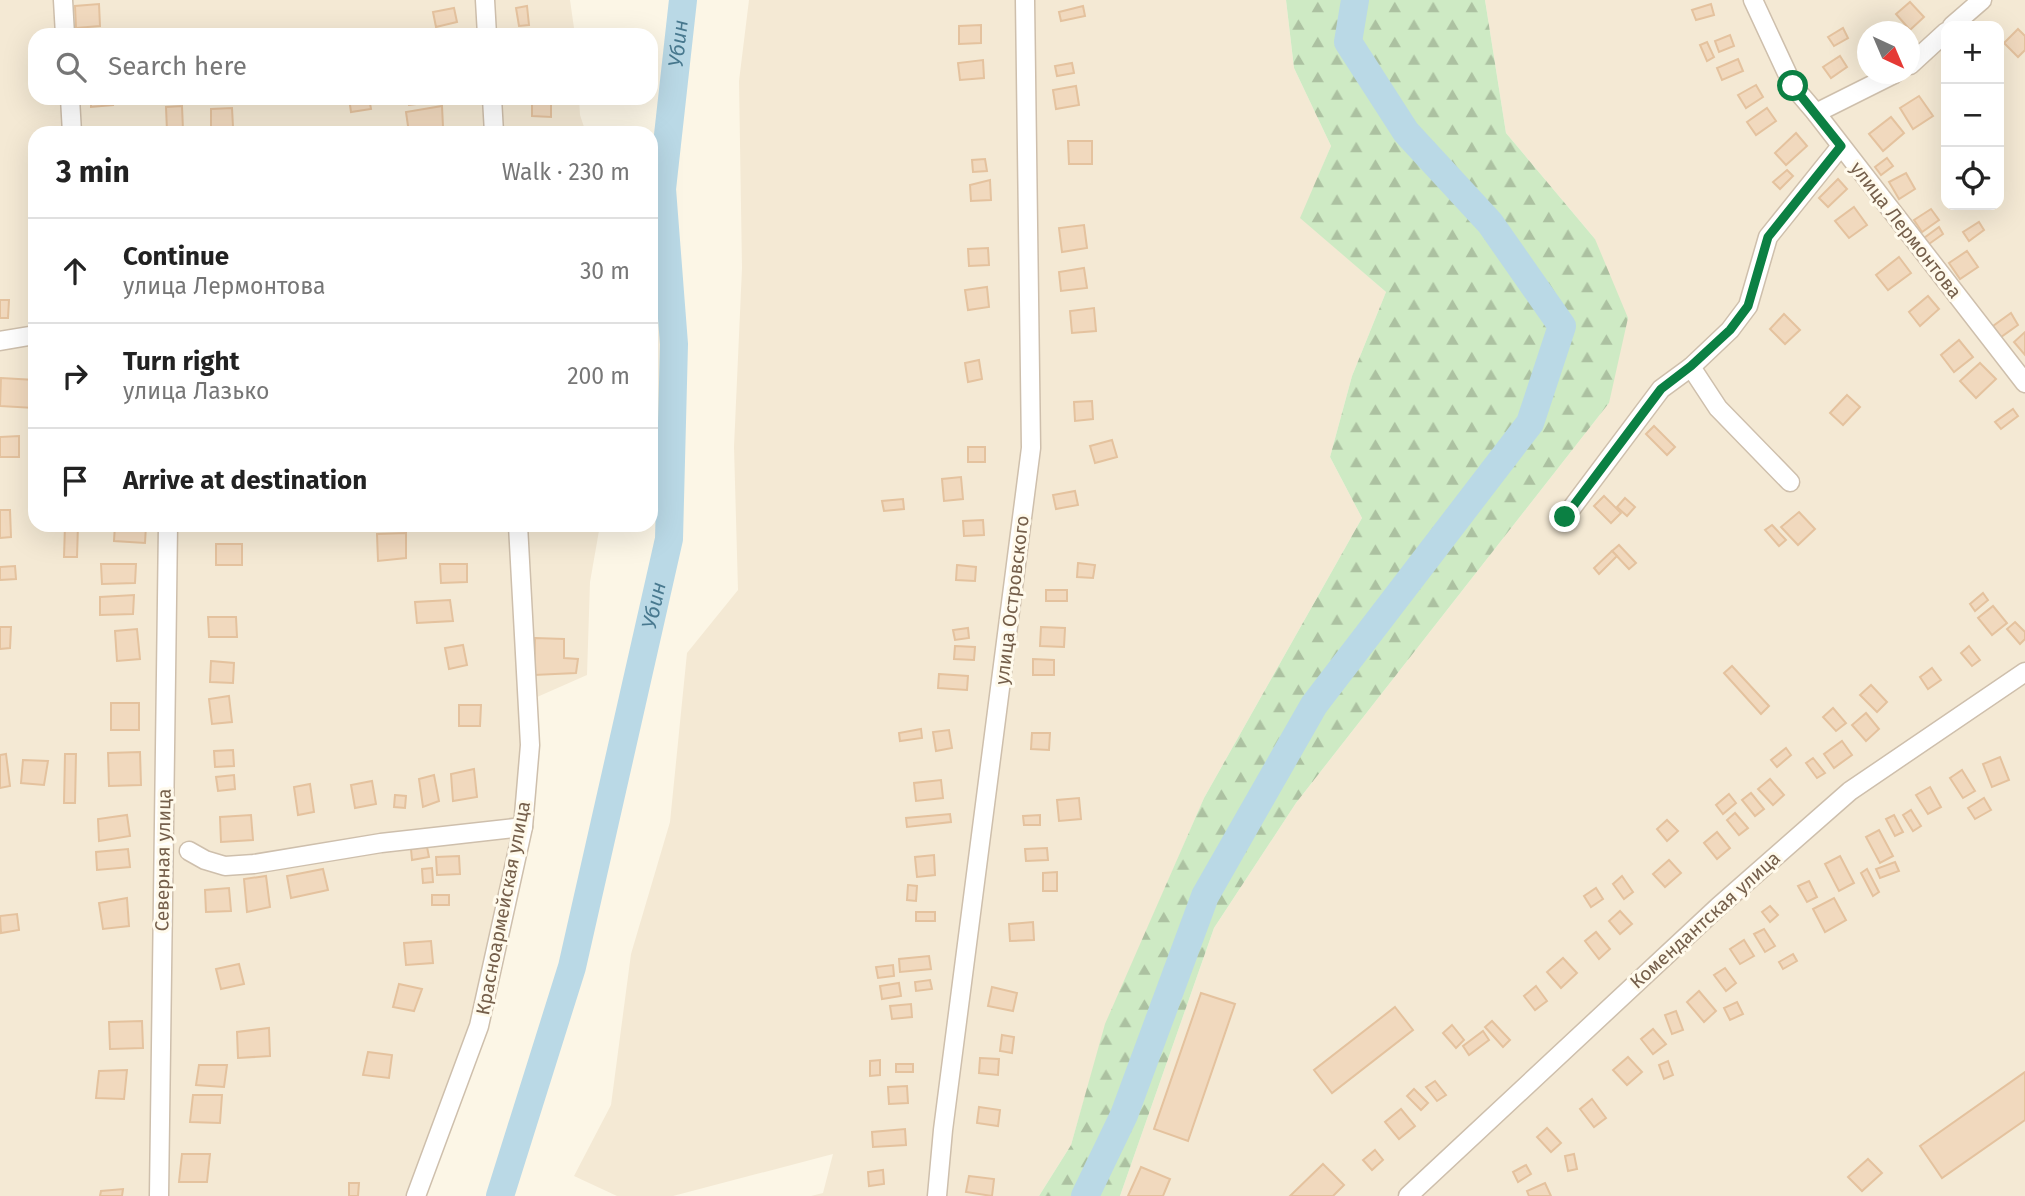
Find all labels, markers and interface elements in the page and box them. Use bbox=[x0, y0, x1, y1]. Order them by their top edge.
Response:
water label: Убин bbox=[663, 18, 694, 68]
north arrow bbox=[1857, 21, 1920, 84]
map controls bbox=[1941, 21, 2004, 210]
button: + bbox=[1941, 21, 2004, 84]
search box bbox=[28, 28, 658, 105]
icon: search bbox=[52, 48, 90, 86]
text: Search here bbox=[108, 51, 247, 82]
route start bbox=[1777, 70, 1808, 101]
button: − bbox=[1941, 84, 2004, 147]
button: locate bbox=[1941, 147, 2004, 210]
text: 3 min bbox=[56, 154, 130, 190]
street label: улица Лермонтова bbox=[1845, 157, 1967, 303]
text: Walk · 230 m bbox=[502, 158, 630, 186]
text: Continue bbox=[123, 241, 229, 272]
icon: ahead bbox=[56, 252, 94, 290]
text: 30 m bbox=[580, 257, 630, 285]
text: улица Лермонтова bbox=[123, 272, 326, 300]
text: Turn right bbox=[123, 346, 240, 377]
icon: right bbox=[56, 357, 94, 395]
text: 200 m bbox=[567, 362, 630, 390]
text: улица Лазько bbox=[123, 377, 269, 405]
icon: arrive bbox=[56, 462, 94, 500]
text: Arrive at destination bbox=[123, 465, 367, 496]
route end bbox=[1549, 501, 1580, 532]
street label: улица Островского bbox=[990, 514, 1034, 686]
water label: Убин bbox=[636, 579, 672, 631]
street label: Северная улица bbox=[150, 788, 176, 932]
street label: Красноармейская улица bbox=[471, 799, 535, 1017]
street label: Комендантская улица bbox=[1625, 847, 1785, 993]

